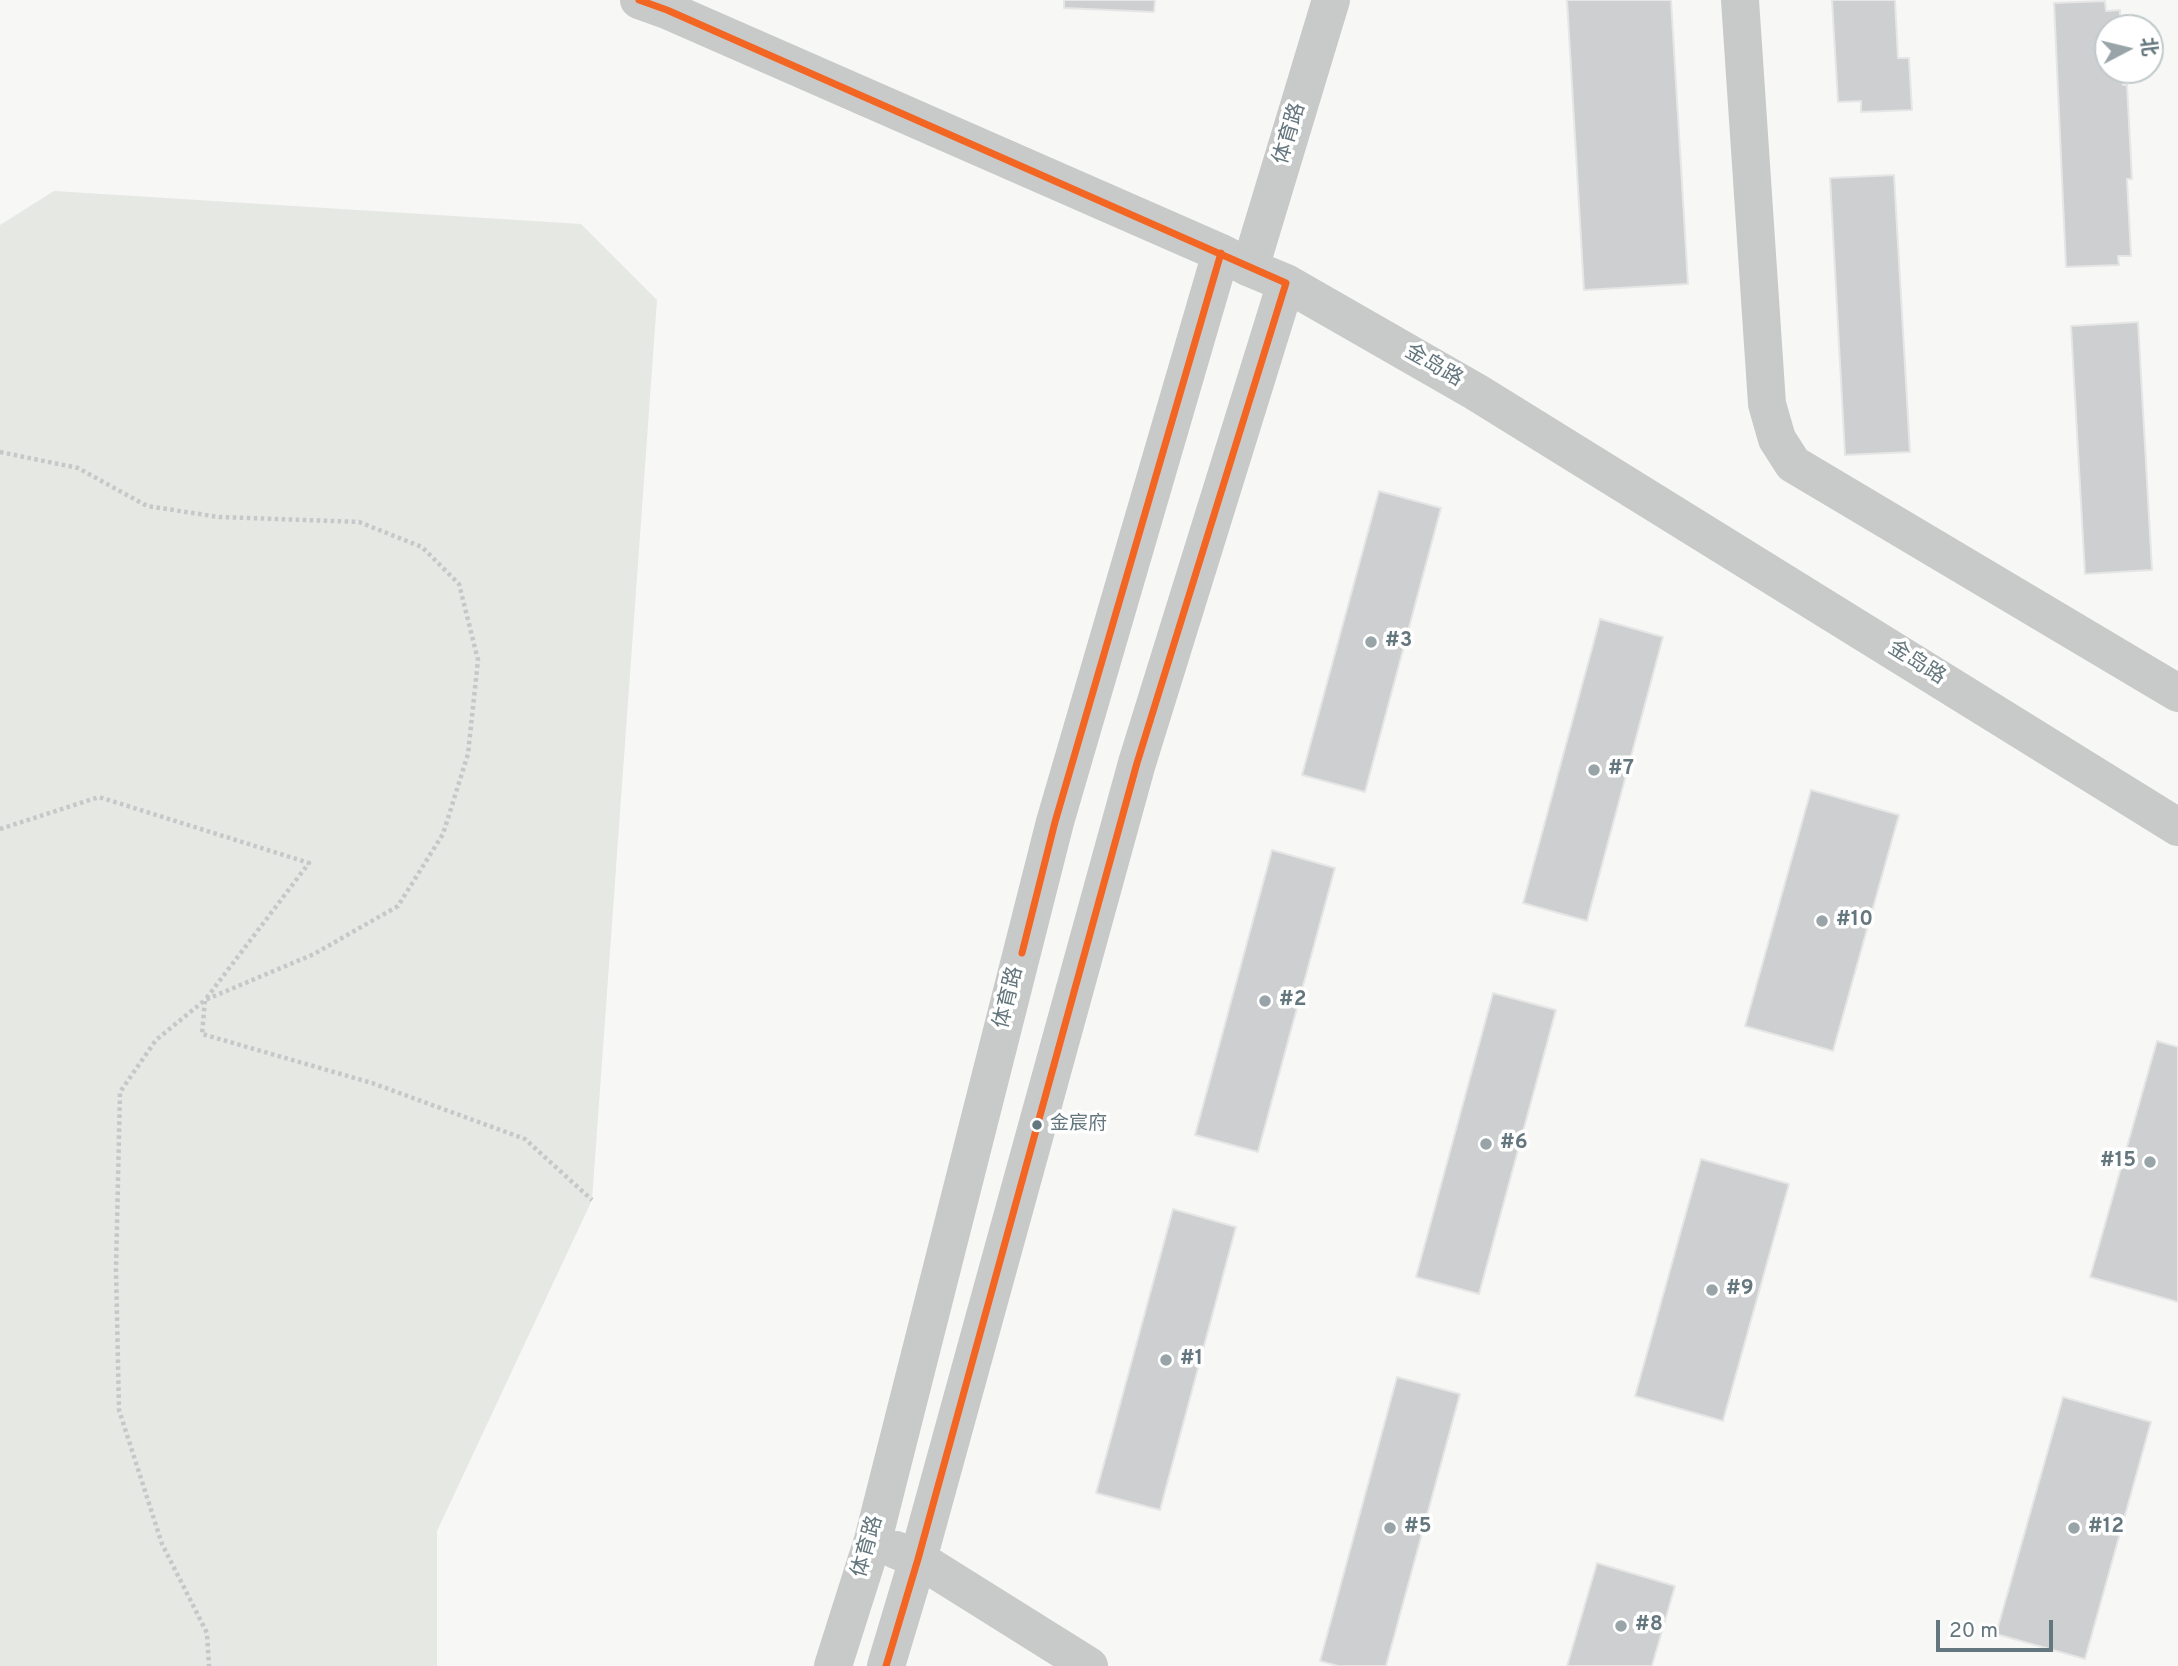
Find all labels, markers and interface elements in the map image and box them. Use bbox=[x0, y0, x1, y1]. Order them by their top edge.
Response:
north arrow bbox=[2094, 14, 2164, 84]
text: 北 bbox=[2135, 36, 2161, 58]
street label: 体育路 bbox=[1270, 100, 1312, 168]
street label: 金岛路 bbox=[1399, 340, 1467, 394]
place label: #3 bbox=[1385, 629, 1412, 655]
marker: #3 bbox=[1363, 634, 1379, 650]
street label: 金岛路 bbox=[1883, 637, 1949, 691]
place label: #7 bbox=[1608, 757, 1634, 783]
marker: #7 bbox=[1586, 762, 1602, 778]
place label: #10 bbox=[1836, 908, 1873, 934]
marker: #10 bbox=[1814, 913, 1830, 929]
street label: 体育路 bbox=[990, 964, 1030, 1032]
place label: #2 bbox=[1279, 988, 1307, 1014]
marker: #2 bbox=[1257, 993, 1273, 1009]
place label: 金宸府 bbox=[1050, 1114, 1107, 1136]
marker: 金宸府 bbox=[1030, 1118, 1044, 1132]
place label: #6 bbox=[1500, 1131, 1528, 1157]
marker: #6 bbox=[1478, 1136, 1494, 1152]
place label: #15 bbox=[2100, 1149, 2136, 1175]
marker: #15 bbox=[2142, 1154, 2158, 1170]
place label: #9 bbox=[1726, 1277, 1754, 1303]
marker: #9 bbox=[1704, 1282, 1720, 1298]
place label: #1 bbox=[1180, 1347, 1203, 1373]
marker: #1 bbox=[1158, 1352, 1174, 1368]
street label: 体育路 bbox=[848, 1513, 890, 1581]
place label: #5 bbox=[1404, 1515, 1432, 1541]
place label: #12 bbox=[2088, 1515, 2124, 1541]
marker: #5 bbox=[1382, 1520, 1398, 1536]
marker: #12 bbox=[2066, 1520, 2082, 1536]
scale bar bbox=[1940, 1606, 2057, 1650]
place label: #8 bbox=[1635, 1613, 1663, 1639]
marker: #8 bbox=[1613, 1618, 1629, 1634]
text: 20 m bbox=[1949, 1618, 1998, 1645]

